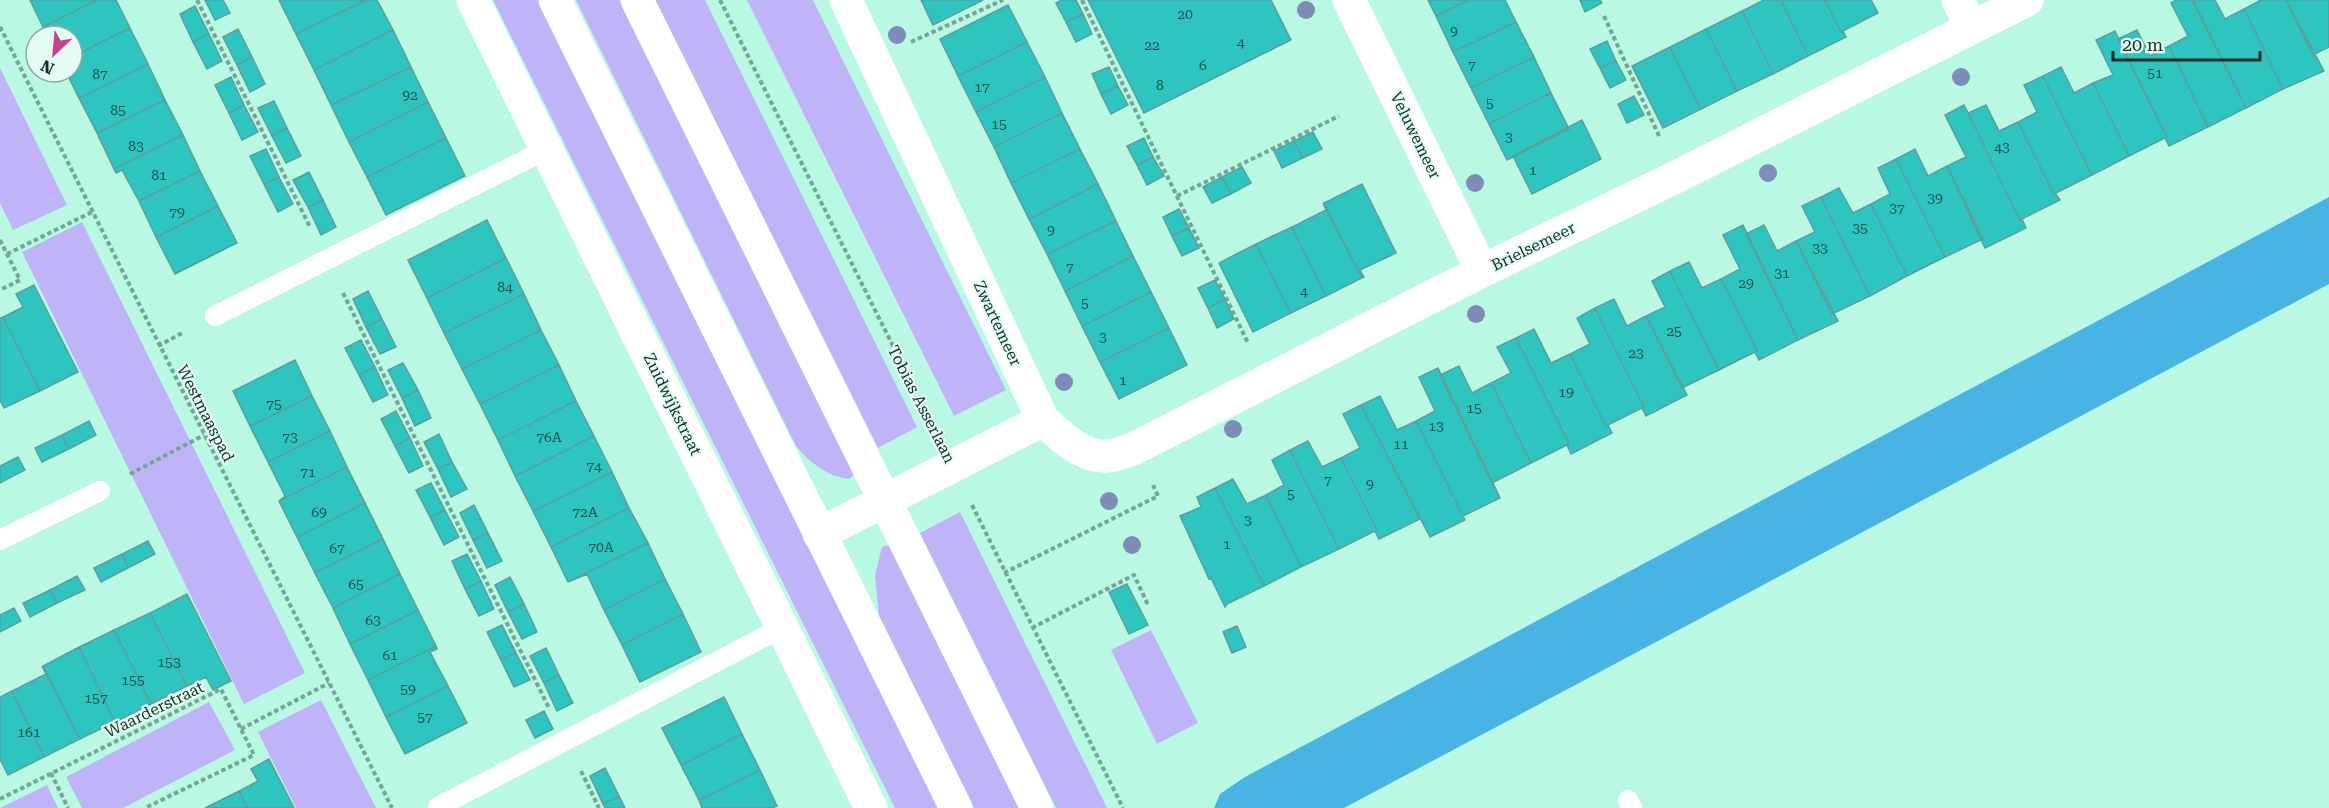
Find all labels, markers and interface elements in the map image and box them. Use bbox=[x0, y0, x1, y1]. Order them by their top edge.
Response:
house number: 20 bbox=[1177, 6, 1193, 22]
house number: 9 bbox=[1450, 23, 1458, 39]
north arrow bbox=[24, 24, 84, 84]
scale bar bbox=[2113, 24, 2260, 62]
house number: 4 bbox=[1237, 34, 1245, 50]
text: 20 m bbox=[2122, 34, 2163, 55]
house number: 22 bbox=[1144, 37, 1160, 53]
text: N bbox=[38, 56, 57, 78]
house number: 6 bbox=[1199, 57, 1207, 73]
house number: 7 bbox=[1468, 57, 1476, 73]
house number: 51 bbox=[2147, 65, 2163, 81]
house number: 87 bbox=[92, 66, 108, 82]
house number: 8 bbox=[1156, 77, 1164, 93]
house number: 17 bbox=[974, 79, 990, 95]
house number: 92 bbox=[402, 87, 418, 103]
street label: Veluwemeer bbox=[1386, 89, 1445, 182]
house number: 5 bbox=[1486, 95, 1494, 111]
house number: 85 bbox=[110, 102, 126, 118]
house number: 15 bbox=[991, 116, 1007, 132]
house number: 3 bbox=[1505, 129, 1513, 145]
house number: 83 bbox=[128, 138, 144, 154]
house number: 43 bbox=[1994, 139, 2010, 155]
house number: 1 bbox=[1529, 162, 1537, 178]
house number: 81 bbox=[151, 167, 167, 183]
house number: 39 bbox=[1927, 190, 1943, 206]
house number: 37 bbox=[1889, 200, 1905, 216]
house number: 79 bbox=[169, 204, 185, 220]
street label: Brielsemeer bbox=[1488, 218, 1579, 275]
house number: 35 bbox=[1852, 220, 1868, 236]
house number: 9 bbox=[1047, 222, 1055, 238]
house number: 33 bbox=[1812, 240, 1828, 256]
house number: 7 bbox=[1066, 259, 1074, 275]
house number: 31 bbox=[1774, 265, 1790, 281]
house number: 29 bbox=[1738, 275, 1754, 291]
street label: Zwartemeer bbox=[970, 278, 1026, 369]
house number: 84 bbox=[497, 279, 513, 295]
house number: 4 bbox=[1300, 283, 1308, 299]
house number: 5 bbox=[1081, 295, 1089, 311]
house number: 25 bbox=[1666, 323, 1682, 339]
house number: 3 bbox=[1099, 329, 1107, 345]
street label: Tobias Asserlaan bbox=[884, 342, 959, 466]
house number: 23 bbox=[1628, 345, 1644, 361]
street label: Zuidwijkstraat bbox=[640, 350, 706, 458]
street label: Westmaaspad bbox=[173, 362, 238, 465]
house number: 1 bbox=[1119, 372, 1127, 388]
house number: 19 bbox=[1558, 384, 1574, 400]
house number: 75 bbox=[266, 396, 282, 412]
house number: 15 bbox=[1466, 400, 1482, 416]
house number: 13 bbox=[1428, 418, 1444, 434]
house number: 73 bbox=[282, 429, 298, 445]
house number: 76A bbox=[536, 429, 562, 445]
house number: 11 bbox=[1393, 436, 1409, 452]
house number: 74 bbox=[586, 458, 602, 474]
house number: 71 bbox=[300, 464, 316, 480]
house number: 7 bbox=[1324, 472, 1332, 488]
house number: 9 bbox=[1366, 476, 1374, 492]
house number: 5 bbox=[1287, 486, 1295, 502]
house number: 69 bbox=[311, 504, 327, 520]
house number: 72A bbox=[572, 504, 598, 520]
house number: 3 bbox=[1244, 512, 1252, 528]
house number: 1 bbox=[1223, 536, 1231, 552]
house number: 70A bbox=[588, 539, 614, 555]
house number: 67 bbox=[329, 540, 345, 556]
house number: 65 bbox=[348, 576, 364, 592]
house number: 63 bbox=[365, 612, 381, 628]
house number: 61 bbox=[382, 647, 398, 663]
house number: 153 bbox=[157, 654, 181, 670]
house number: 155 bbox=[121, 672, 145, 688]
street label: Waarderstraat bbox=[102, 677, 207, 742]
house number: 59 bbox=[400, 681, 416, 697]
house number: 157 bbox=[84, 690, 108, 706]
house number: 57 bbox=[417, 709, 433, 725]
house number: 161 bbox=[17, 724, 41, 740]

